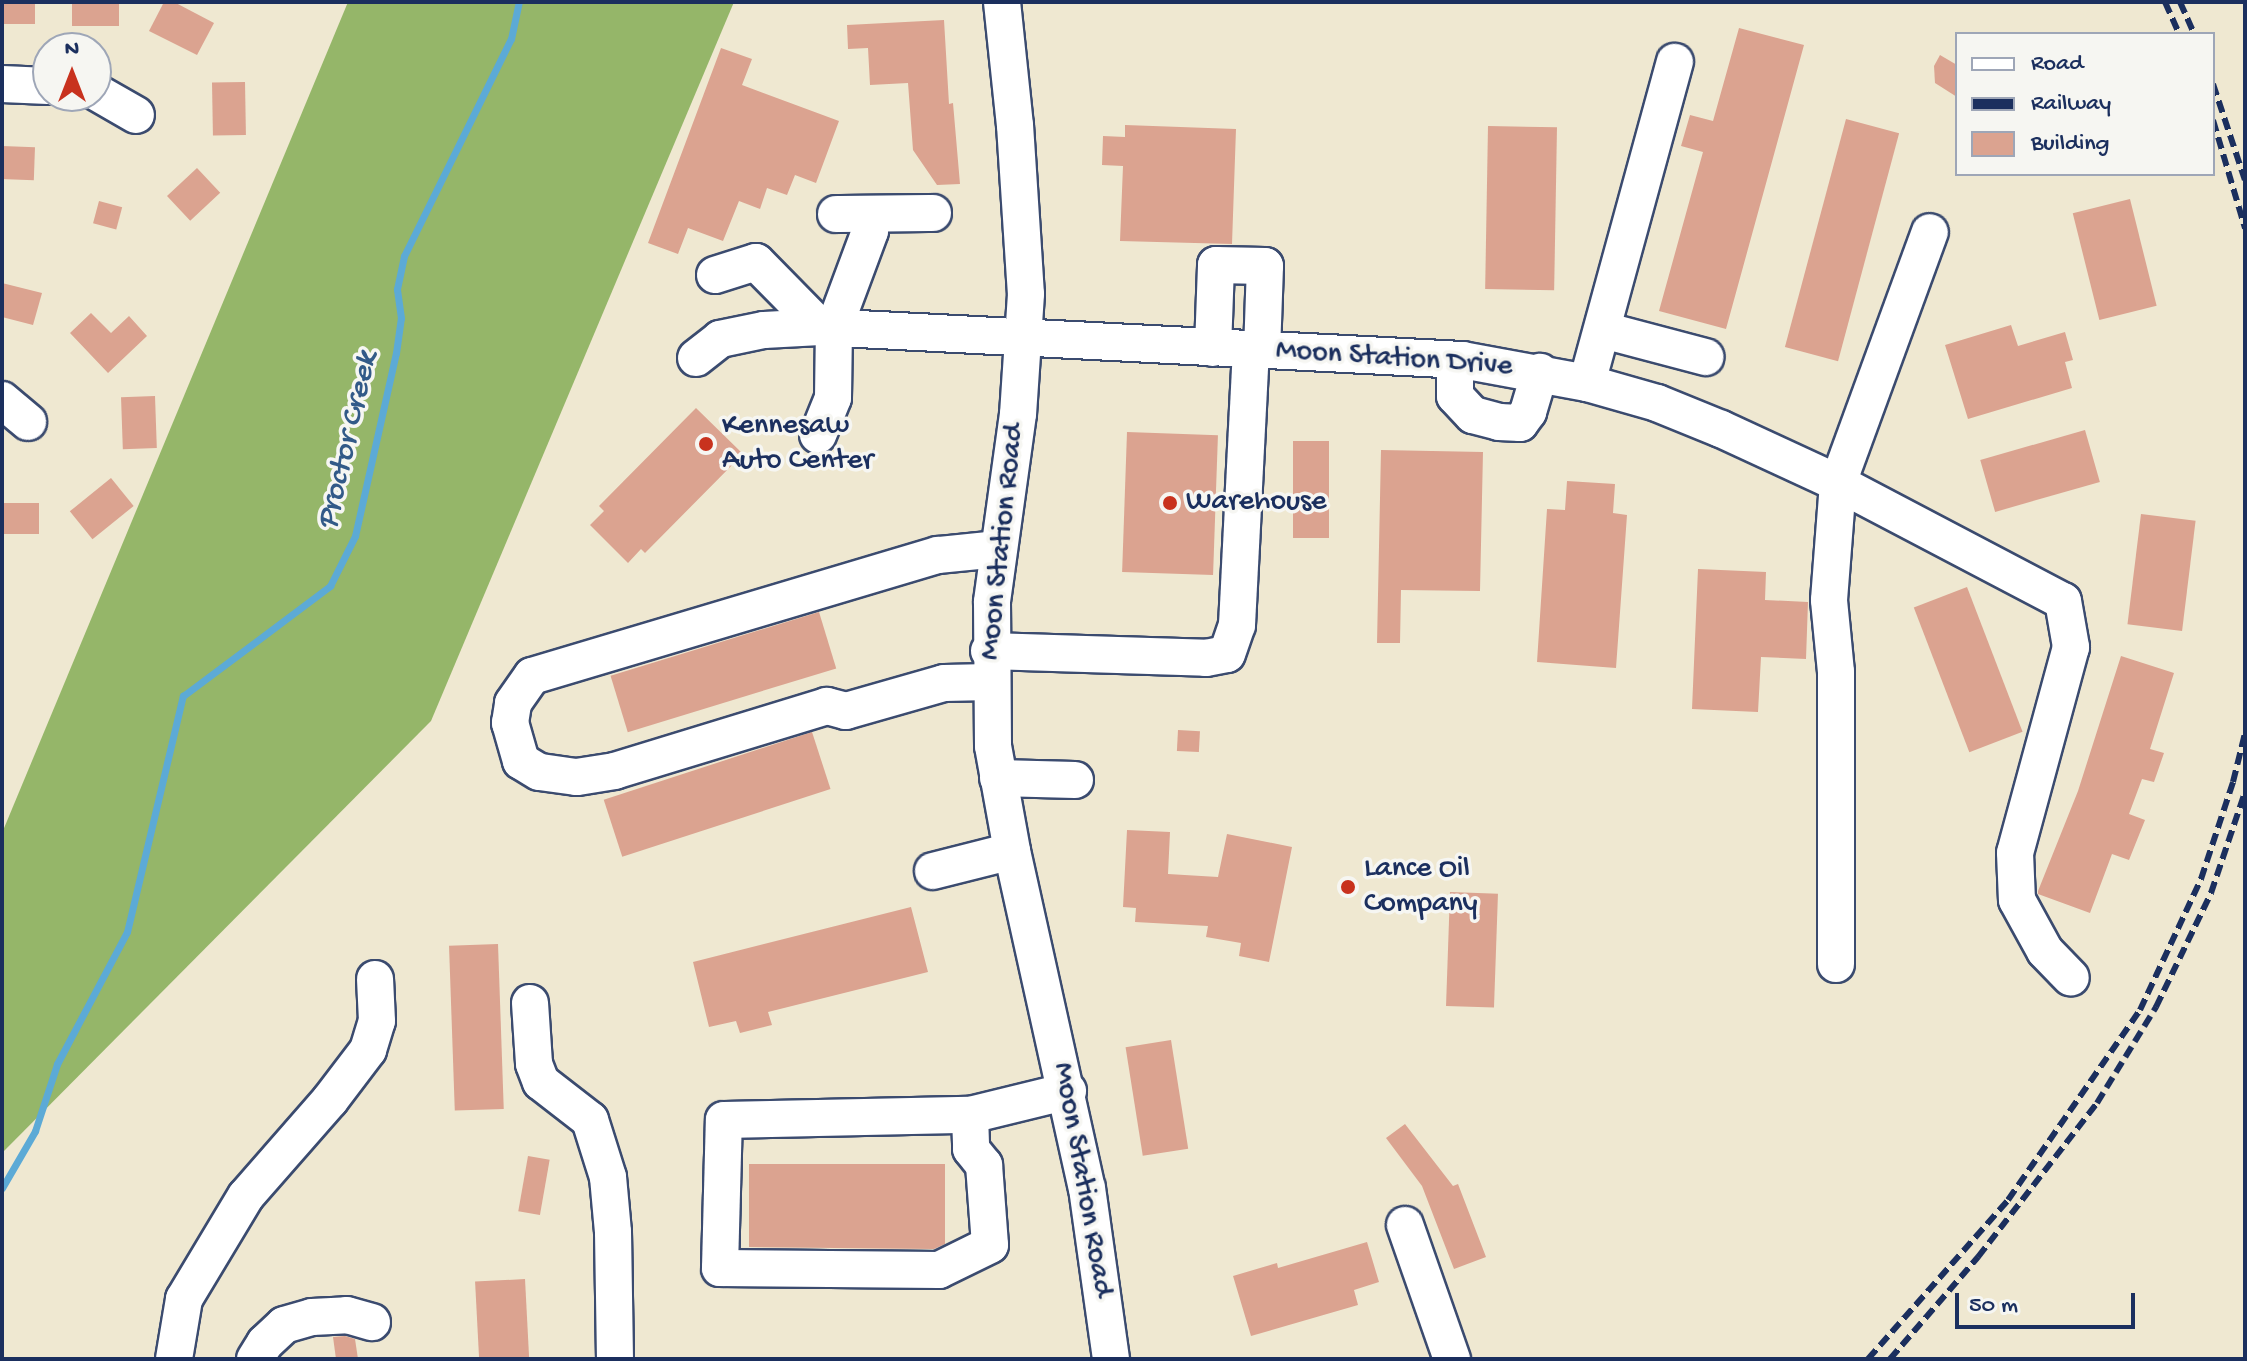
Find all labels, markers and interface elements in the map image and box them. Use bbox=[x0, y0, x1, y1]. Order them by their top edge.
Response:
north arrow bbox=[32, 32, 112, 112]
legend bbox=[1955, 32, 2215, 176]
text: N bbox=[65, 37, 79, 63]
text: Road bbox=[2031, 50, 2083, 79]
text: Railway bbox=[2031, 90, 2111, 119]
text: Building bbox=[2031, 130, 2109, 159]
street label: Moon Station Drive bbox=[1274, 334, 1514, 386]
water label: Proctor Creek bbox=[310, 348, 388, 534]
place label: Kennesaw Auto Center bbox=[722, 409, 873, 480]
street label: Moon Station Road bbox=[974, 422, 1034, 662]
marker: Kennesaw Auto Center bbox=[697, 435, 715, 453]
place label: Warehouse bbox=[1186, 485, 1327, 521]
marker: Warehouse bbox=[1161, 494, 1179, 512]
place label: Lance Oil Company bbox=[1364, 852, 1478, 922]
marker: Lance Oil Company bbox=[1339, 878, 1357, 896]
street label: Moon Station Road bbox=[1043, 1060, 1119, 1300]
scale bar bbox=[1959, 1277, 2139, 1327]
text: 50 m bbox=[1969, 1292, 2018, 1321]

